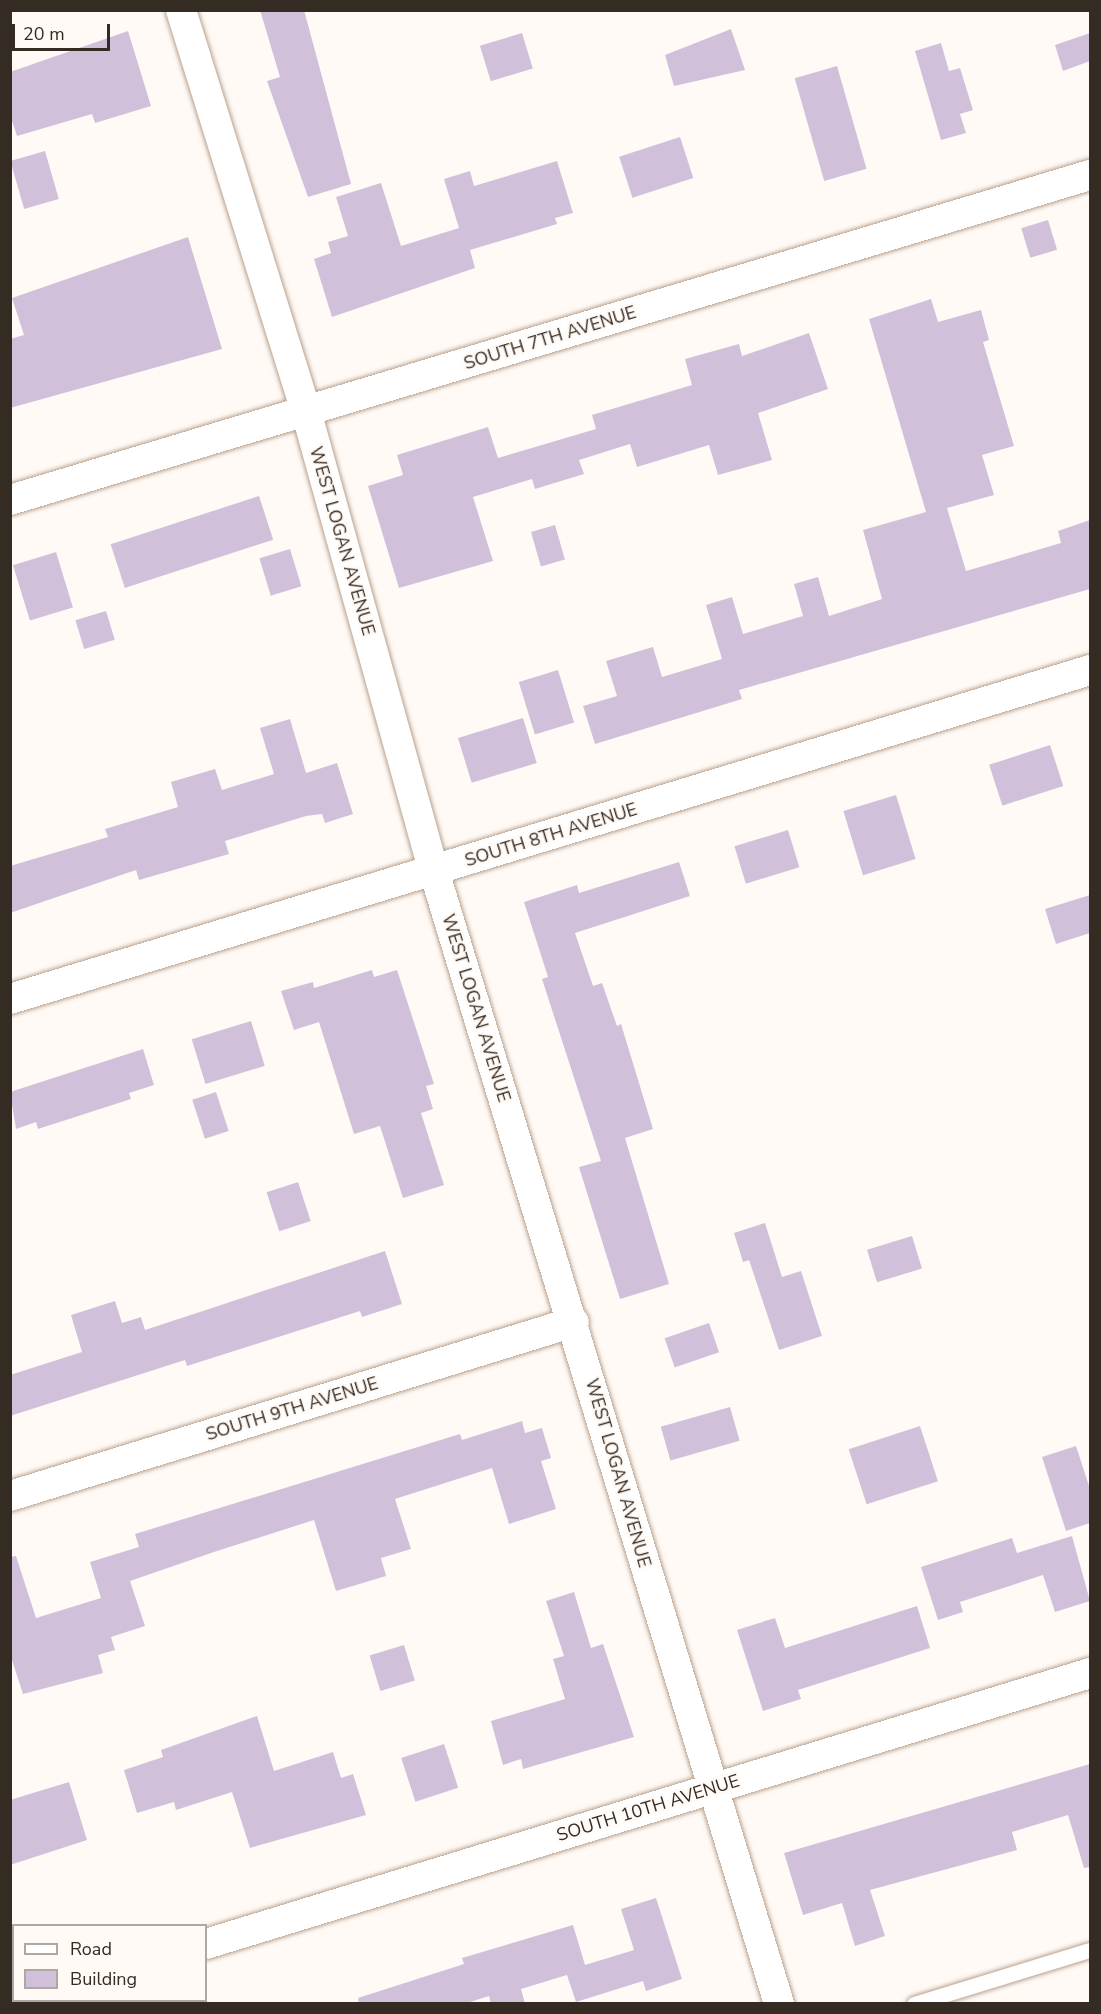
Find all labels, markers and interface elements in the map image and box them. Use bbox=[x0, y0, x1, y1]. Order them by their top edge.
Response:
scale bar bbox=[15, 12, 112, 50]
text: 20 m bbox=[23, 22, 65, 46]
street label: SOUTH 7TH AVENUE bbox=[461, 301, 639, 375]
street label: WEST LOGAN AVENUE bbox=[305, 444, 379, 638]
street label: SOUTH 8TH AVENUE bbox=[462, 798, 640, 872]
street label: WEST LOGAN AVENUE bbox=[437, 911, 515, 1105]
street label: SOUTH 9TH AVENUE bbox=[203, 1372, 381, 1446]
street label: WEST LOGAN AVENUE bbox=[581, 1376, 655, 1570]
street label: SOUTH 10TH AVENUE bbox=[554, 1770, 742, 1846]
legend bbox=[12, 1924, 207, 2002]
text: Road bbox=[70, 1937, 112, 1961]
text: Building bbox=[70, 1967, 137, 1991]

